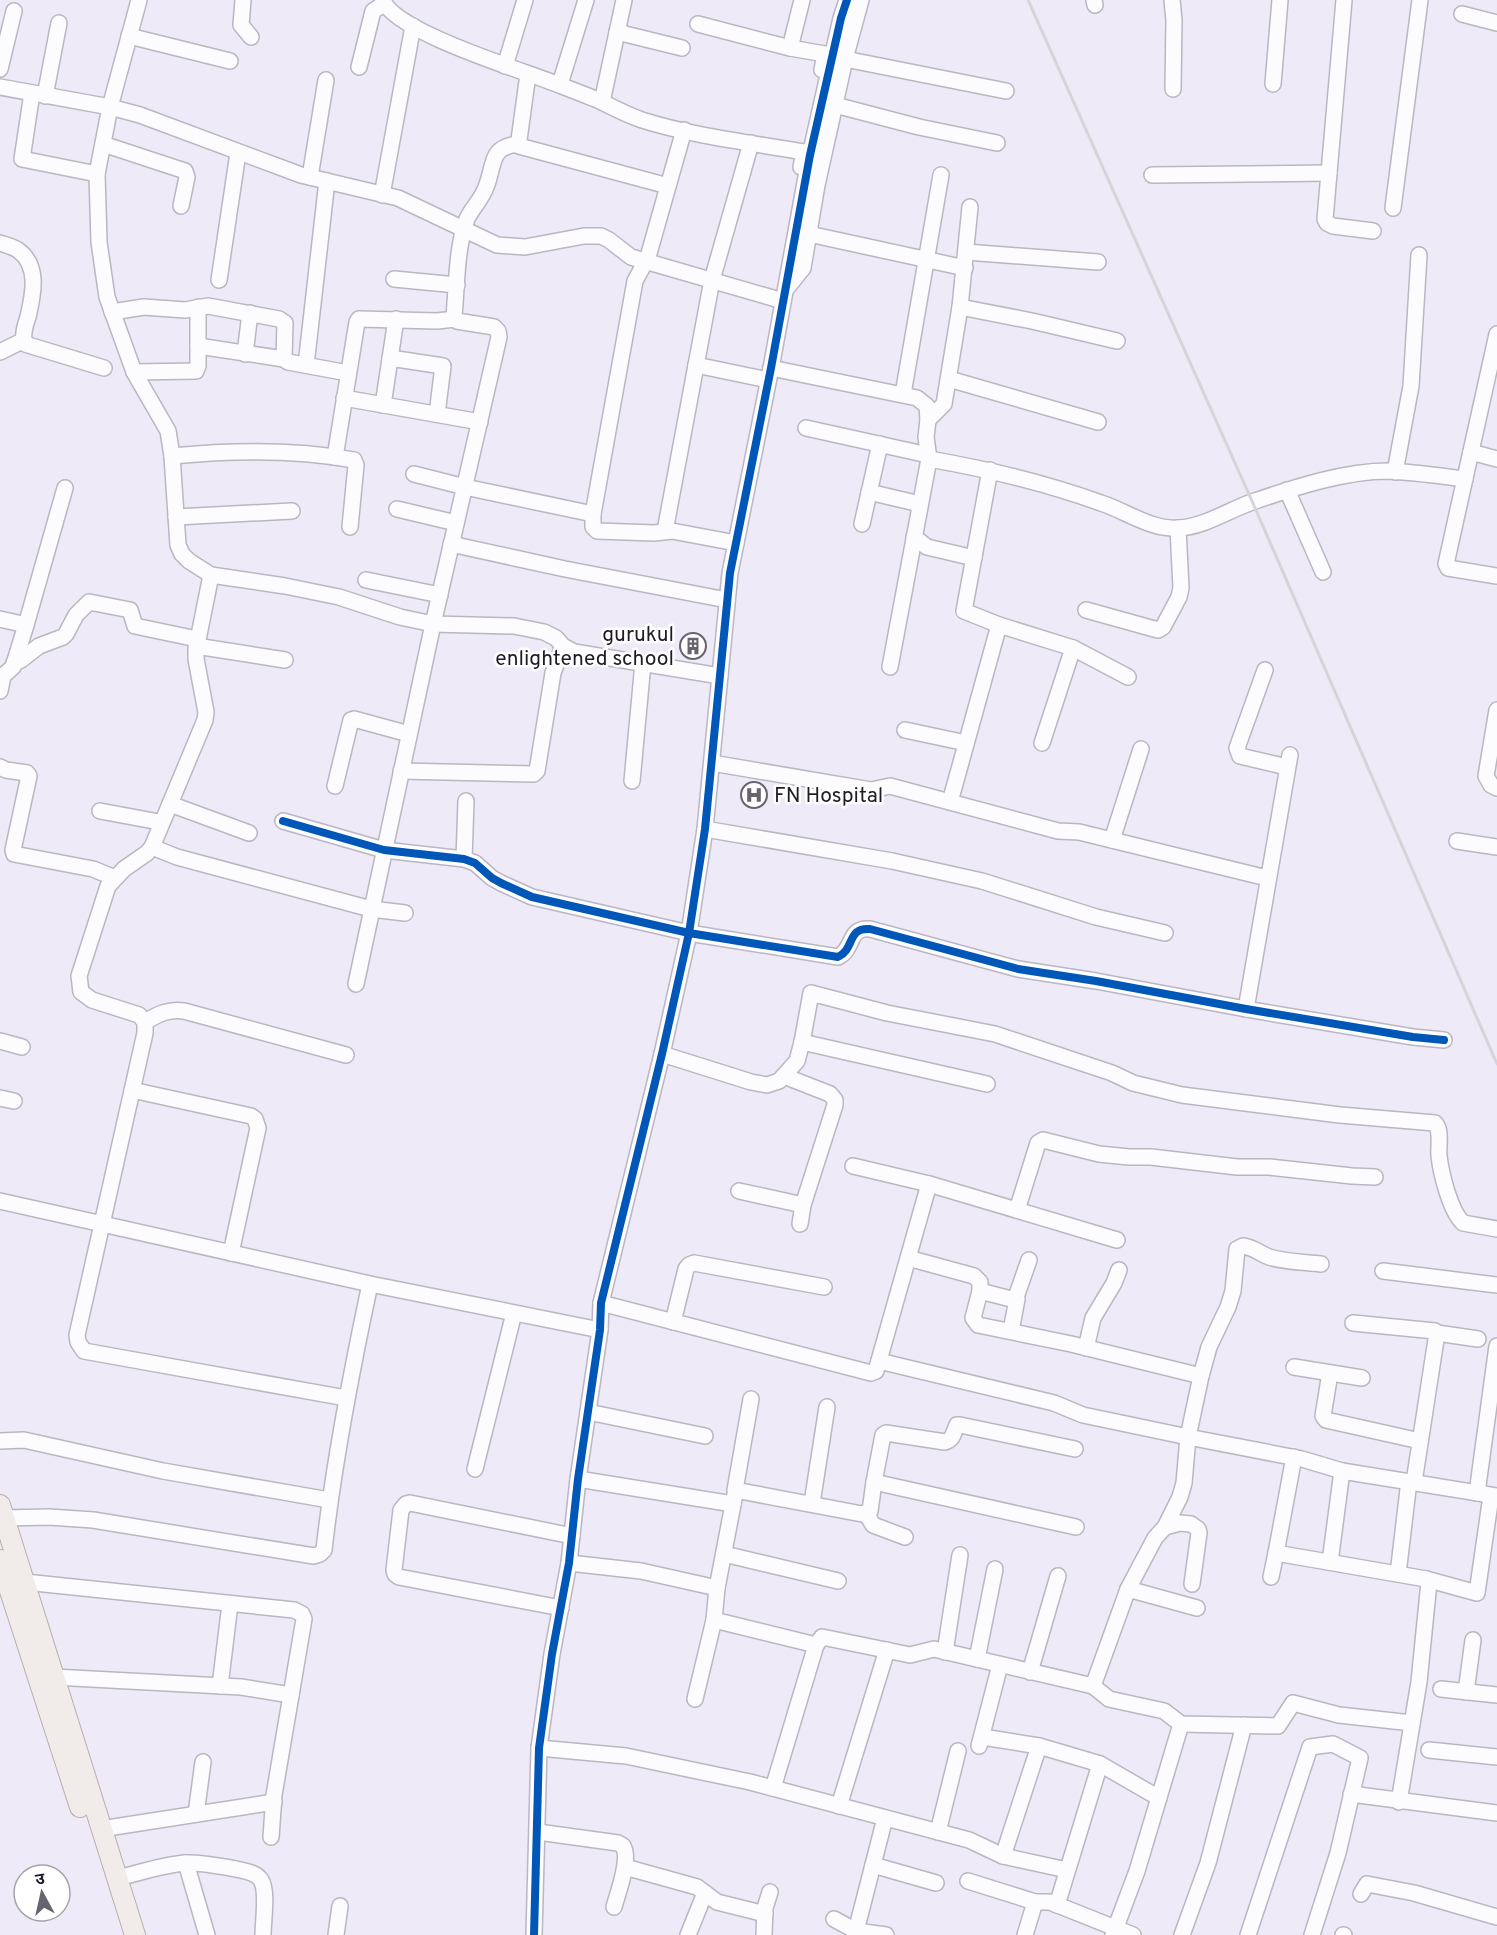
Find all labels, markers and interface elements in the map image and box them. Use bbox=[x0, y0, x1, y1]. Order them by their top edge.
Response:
place label: gurukul enlightened school bbox=[495, 622, 674, 673]
building icon: gurukul enlightened school bbox=[678, 631, 708, 661]
hospital icon: FN Hospital bbox=[739, 780, 769, 810]
place label: FN Hospital bbox=[774, 783, 883, 810]
north arrow bbox=[12, 1863, 72, 1923]
text: उ bbox=[34, 1869, 47, 1891]

